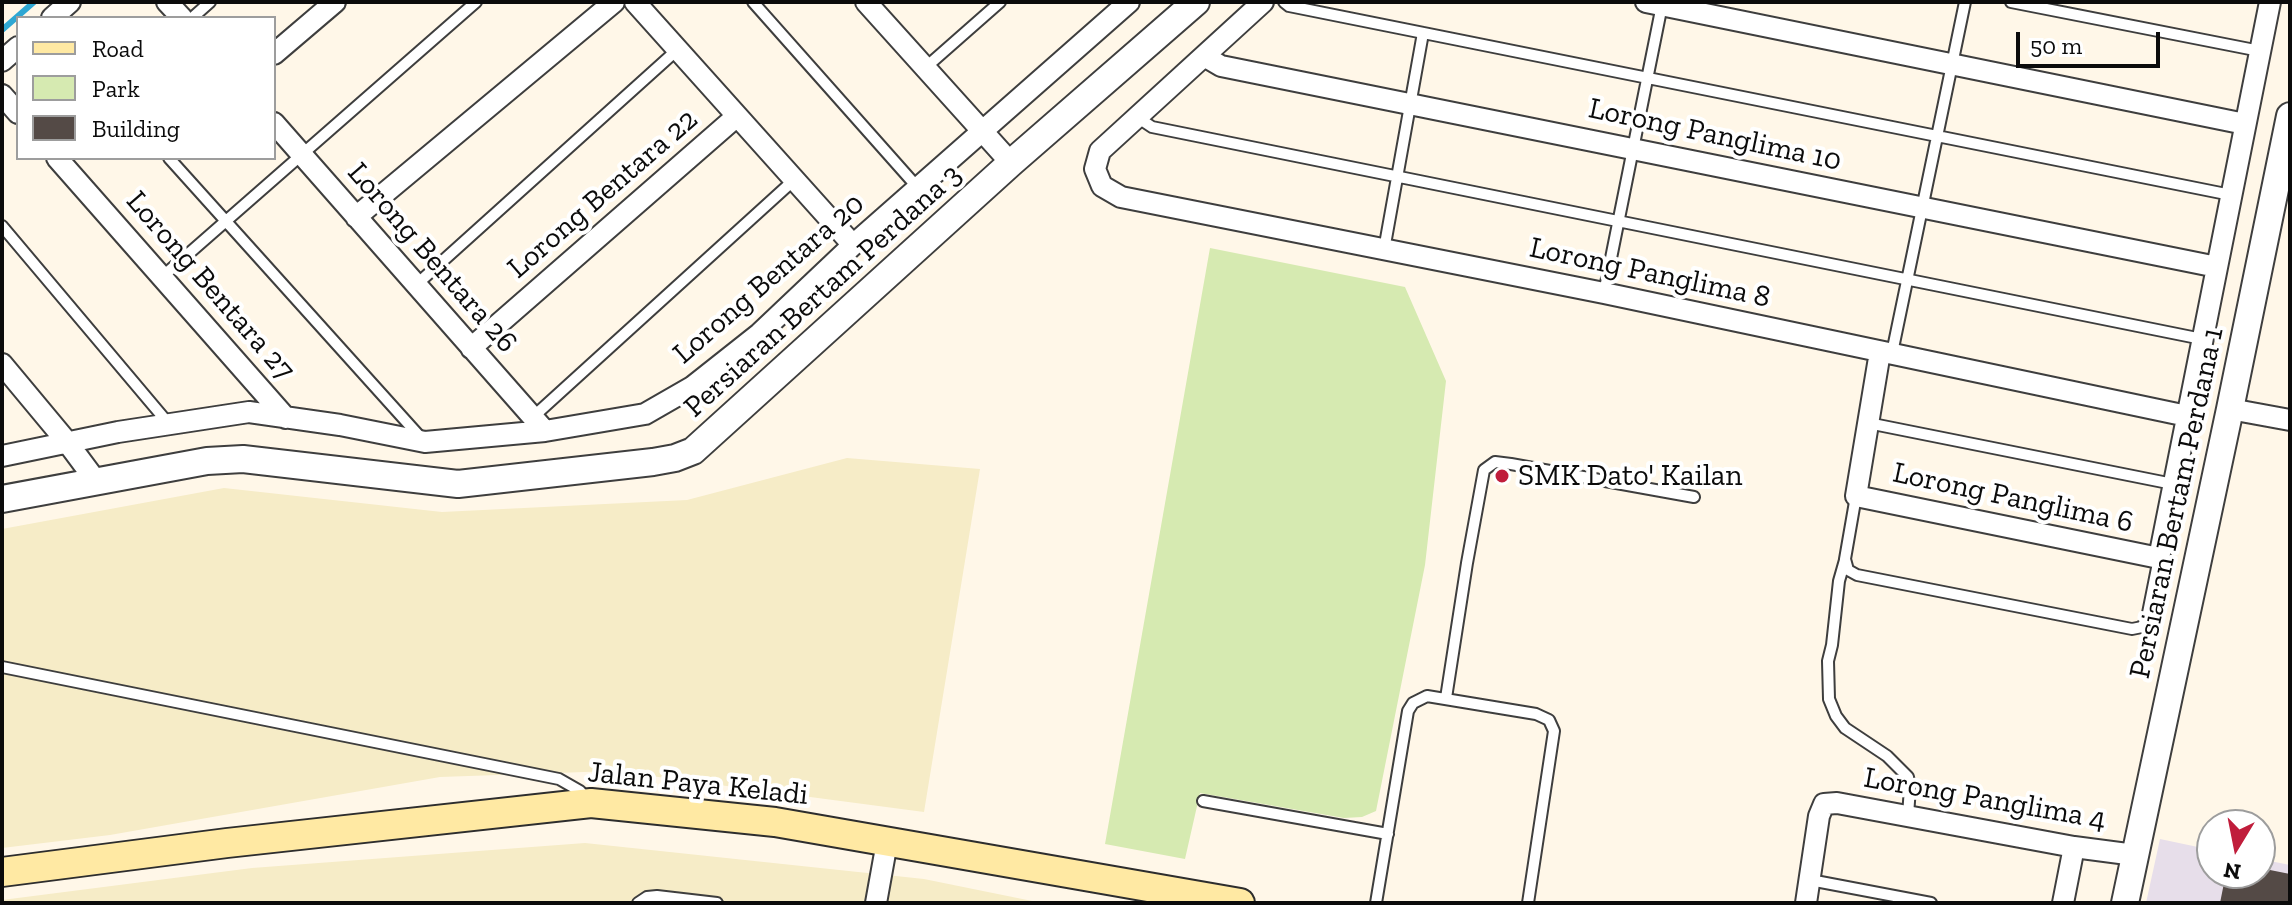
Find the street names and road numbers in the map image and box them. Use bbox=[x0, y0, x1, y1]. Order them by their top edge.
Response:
street label: Lorong Panglima 10 bbox=[1585, 91, 1845, 179]
street label: Lorong Bentara 22 bbox=[501, 102, 705, 286]
street label: Lorong Bentara 26 bbox=[340, 155, 524, 361]
street label: Persiaran Bertam Perdana 3 bbox=[677, 157, 969, 425]
street label: Lorong Bentara 27 bbox=[118, 184, 302, 388]
street label: Lorong Bentara 20 bbox=[666, 186, 872, 372]
street label: Lorong Panglima 8 bbox=[1526, 230, 1774, 316]
street label: Persiaran Bertam Perdana 1 bbox=[2122, 324, 2232, 682]
street label: Lorong Panglima 6 bbox=[1890, 455, 2136, 541]
street label: Jalan Paya Keladi bbox=[586, 755, 810, 813]
street label: Lorong Panglima 4 bbox=[1861, 760, 2109, 838]

